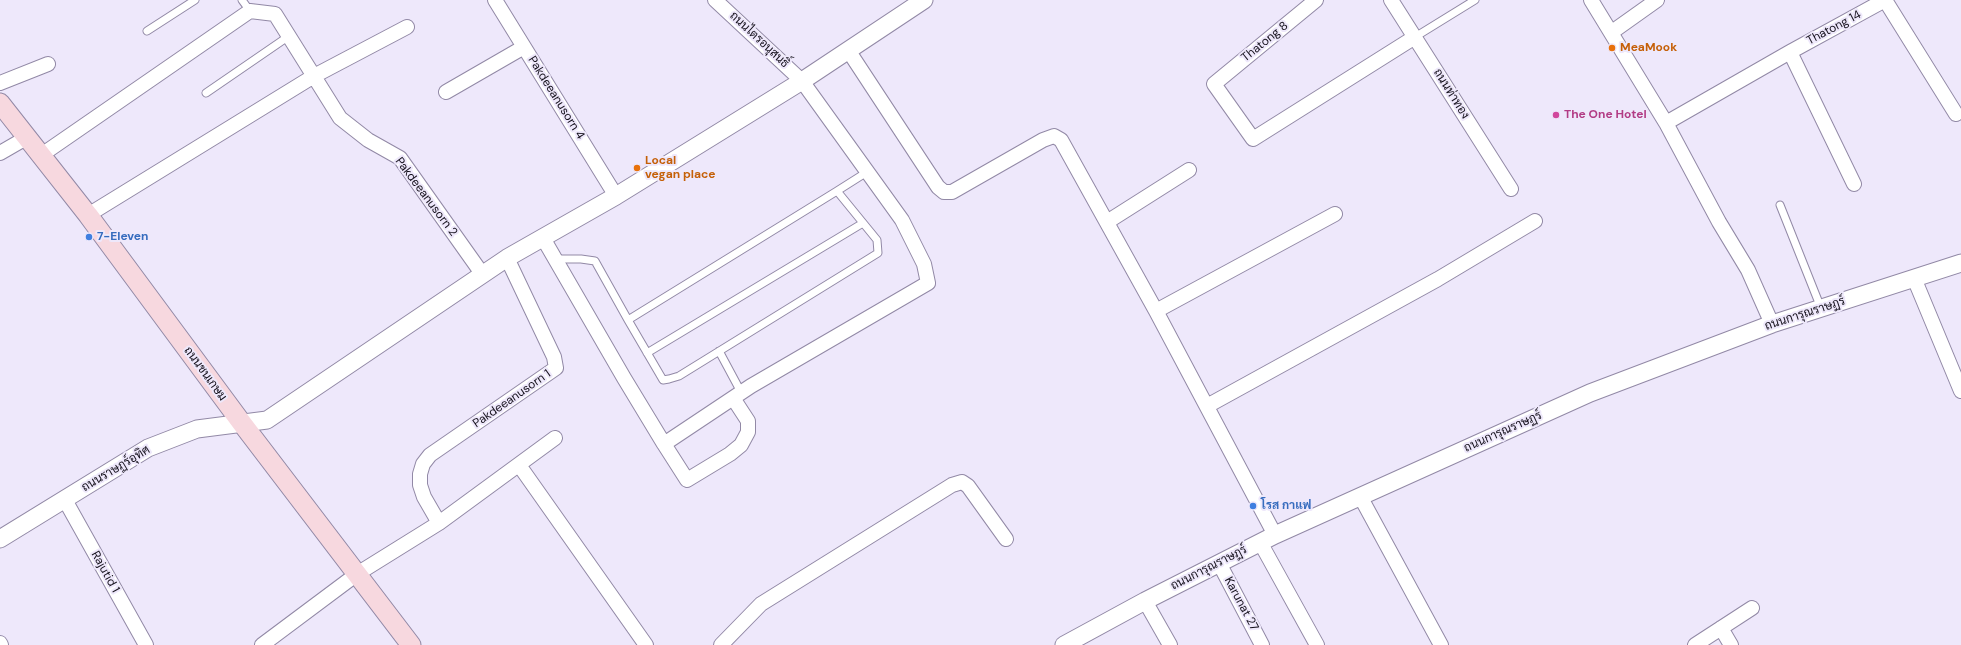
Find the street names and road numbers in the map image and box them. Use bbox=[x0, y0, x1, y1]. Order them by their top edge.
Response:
street label: Thatong 14 bbox=[1804, 8, 1864, 48]
street label: ถนนไตรอนุสนธิ์ bbox=[726, 9, 792, 71]
street label: Thatong 8 bbox=[1239, 19, 1291, 65]
street label: Pakdeeanusorn 4 bbox=[525, 54, 587, 142]
street label: ถนนท่าทอง bbox=[1430, 66, 1472, 122]
street label: Pakdeeanusorn 2 bbox=[392, 155, 460, 239]
street label: ถนนการุณราษฏร์ bbox=[1763, 294, 1847, 334]
street label: ถนนชนเกษม bbox=[181, 344, 229, 404]
street label: Pakdeeanusorn 1 bbox=[470, 367, 554, 431]
street label: ถนนการุณราษฏร์ bbox=[1462, 408, 1544, 456]
street label: ถนนราษฏร์อุทิศ bbox=[79, 443, 153, 495]
street label: ถนนการุณราษฏร์ bbox=[1168, 543, 1250, 593]
street label: Rajutid 1 bbox=[88, 549, 122, 595]
street label: Karunat 27 bbox=[1221, 575, 1261, 633]

